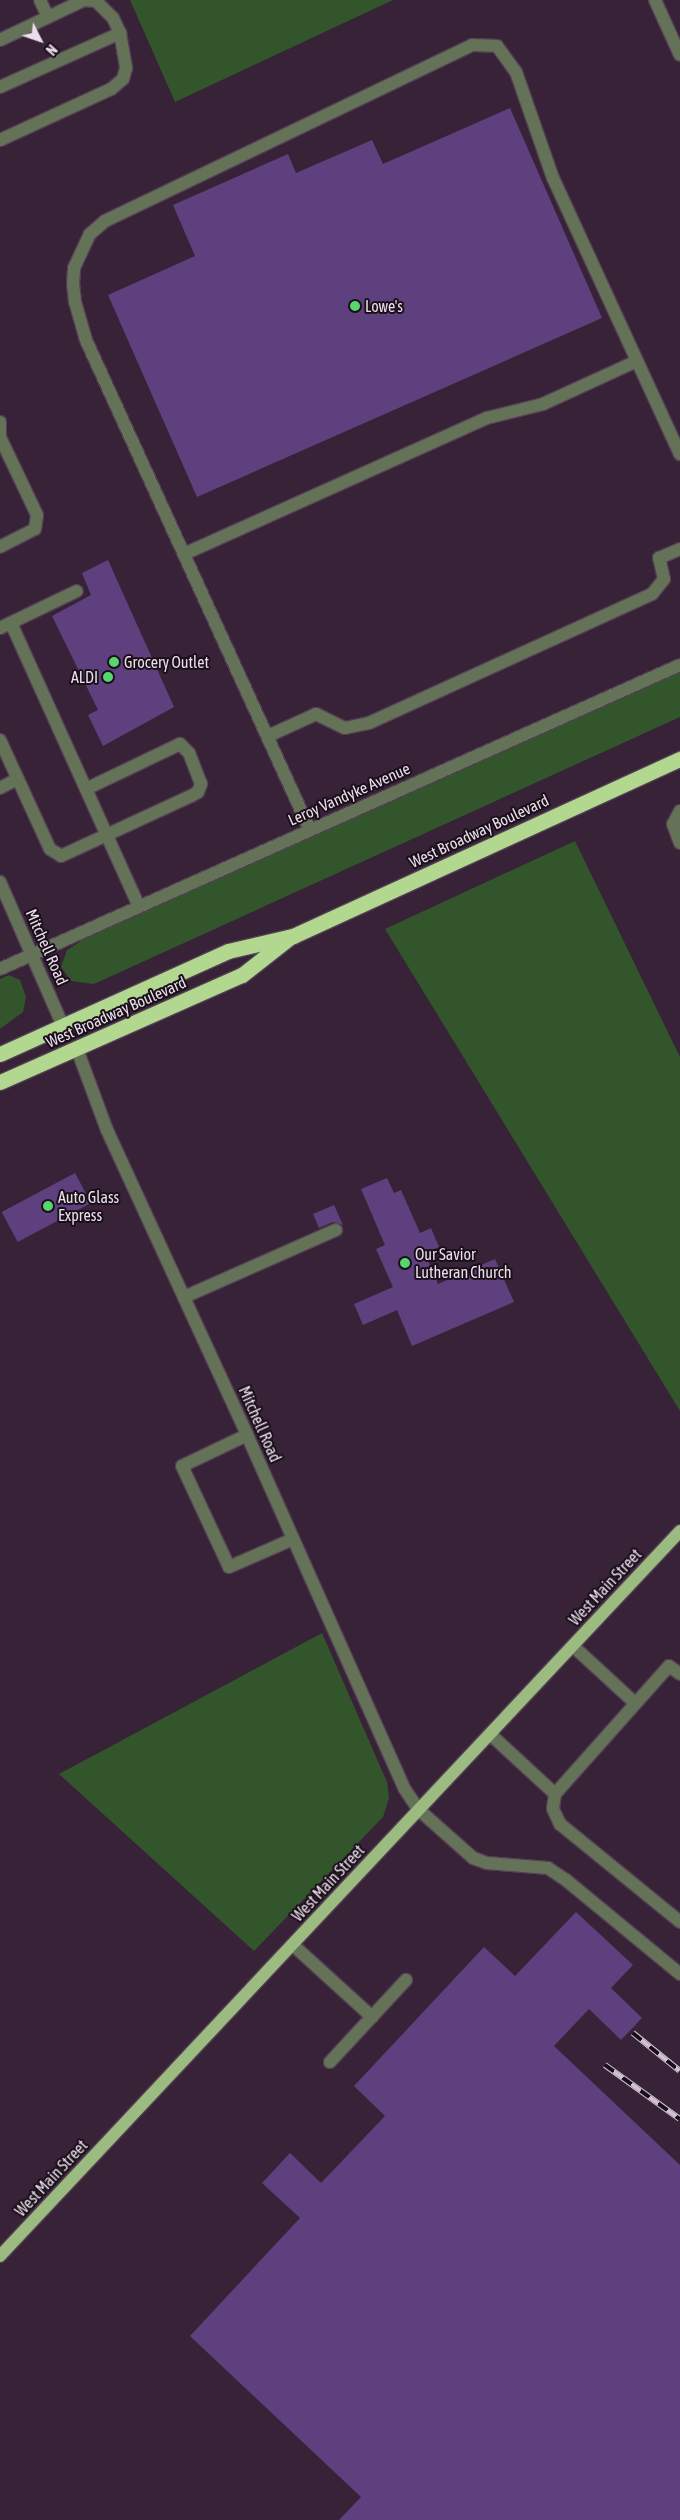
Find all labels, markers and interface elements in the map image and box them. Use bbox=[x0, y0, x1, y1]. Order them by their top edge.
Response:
north arrow bbox=[15, 15, 65, 65]
text: N bbox=[43, 41, 60, 58]
place label: Lowe's bbox=[365, 296, 403, 316]
marker: Lowe's bbox=[349, 300, 361, 312]
place label: Grocery Outlet bbox=[124, 652, 209, 672]
marker: Grocery Outlet bbox=[108, 656, 120, 668]
place label: ALDI bbox=[71, 667, 98, 687]
marker: ALDI bbox=[102, 671, 114, 683]
street label: Leroy Vandyke Avenue bbox=[285, 758, 413, 830]
street label: West Broadway Boulevard bbox=[406, 790, 552, 872]
street label: Mitchell Road bbox=[22, 906, 72, 988]
street label: West Broadway Boulevard bbox=[43, 972, 189, 1052]
place label: Auto Glass Express bbox=[58, 1187, 119, 1225]
marker: Auto Glass Express bbox=[42, 1200, 54, 1212]
place label: Our Savior Lutheran Church bbox=[415, 1244, 511, 1282]
marker: Our Savior Lutheran Church bbox=[399, 1257, 411, 1269]
street label: Mitchell Road bbox=[235, 1383, 285, 1465]
street label: West Main Street bbox=[565, 1545, 645, 1629]
street label: West Main Street bbox=[288, 1841, 368, 1925]
street label: West Main Street bbox=[11, 2136, 91, 2220]

